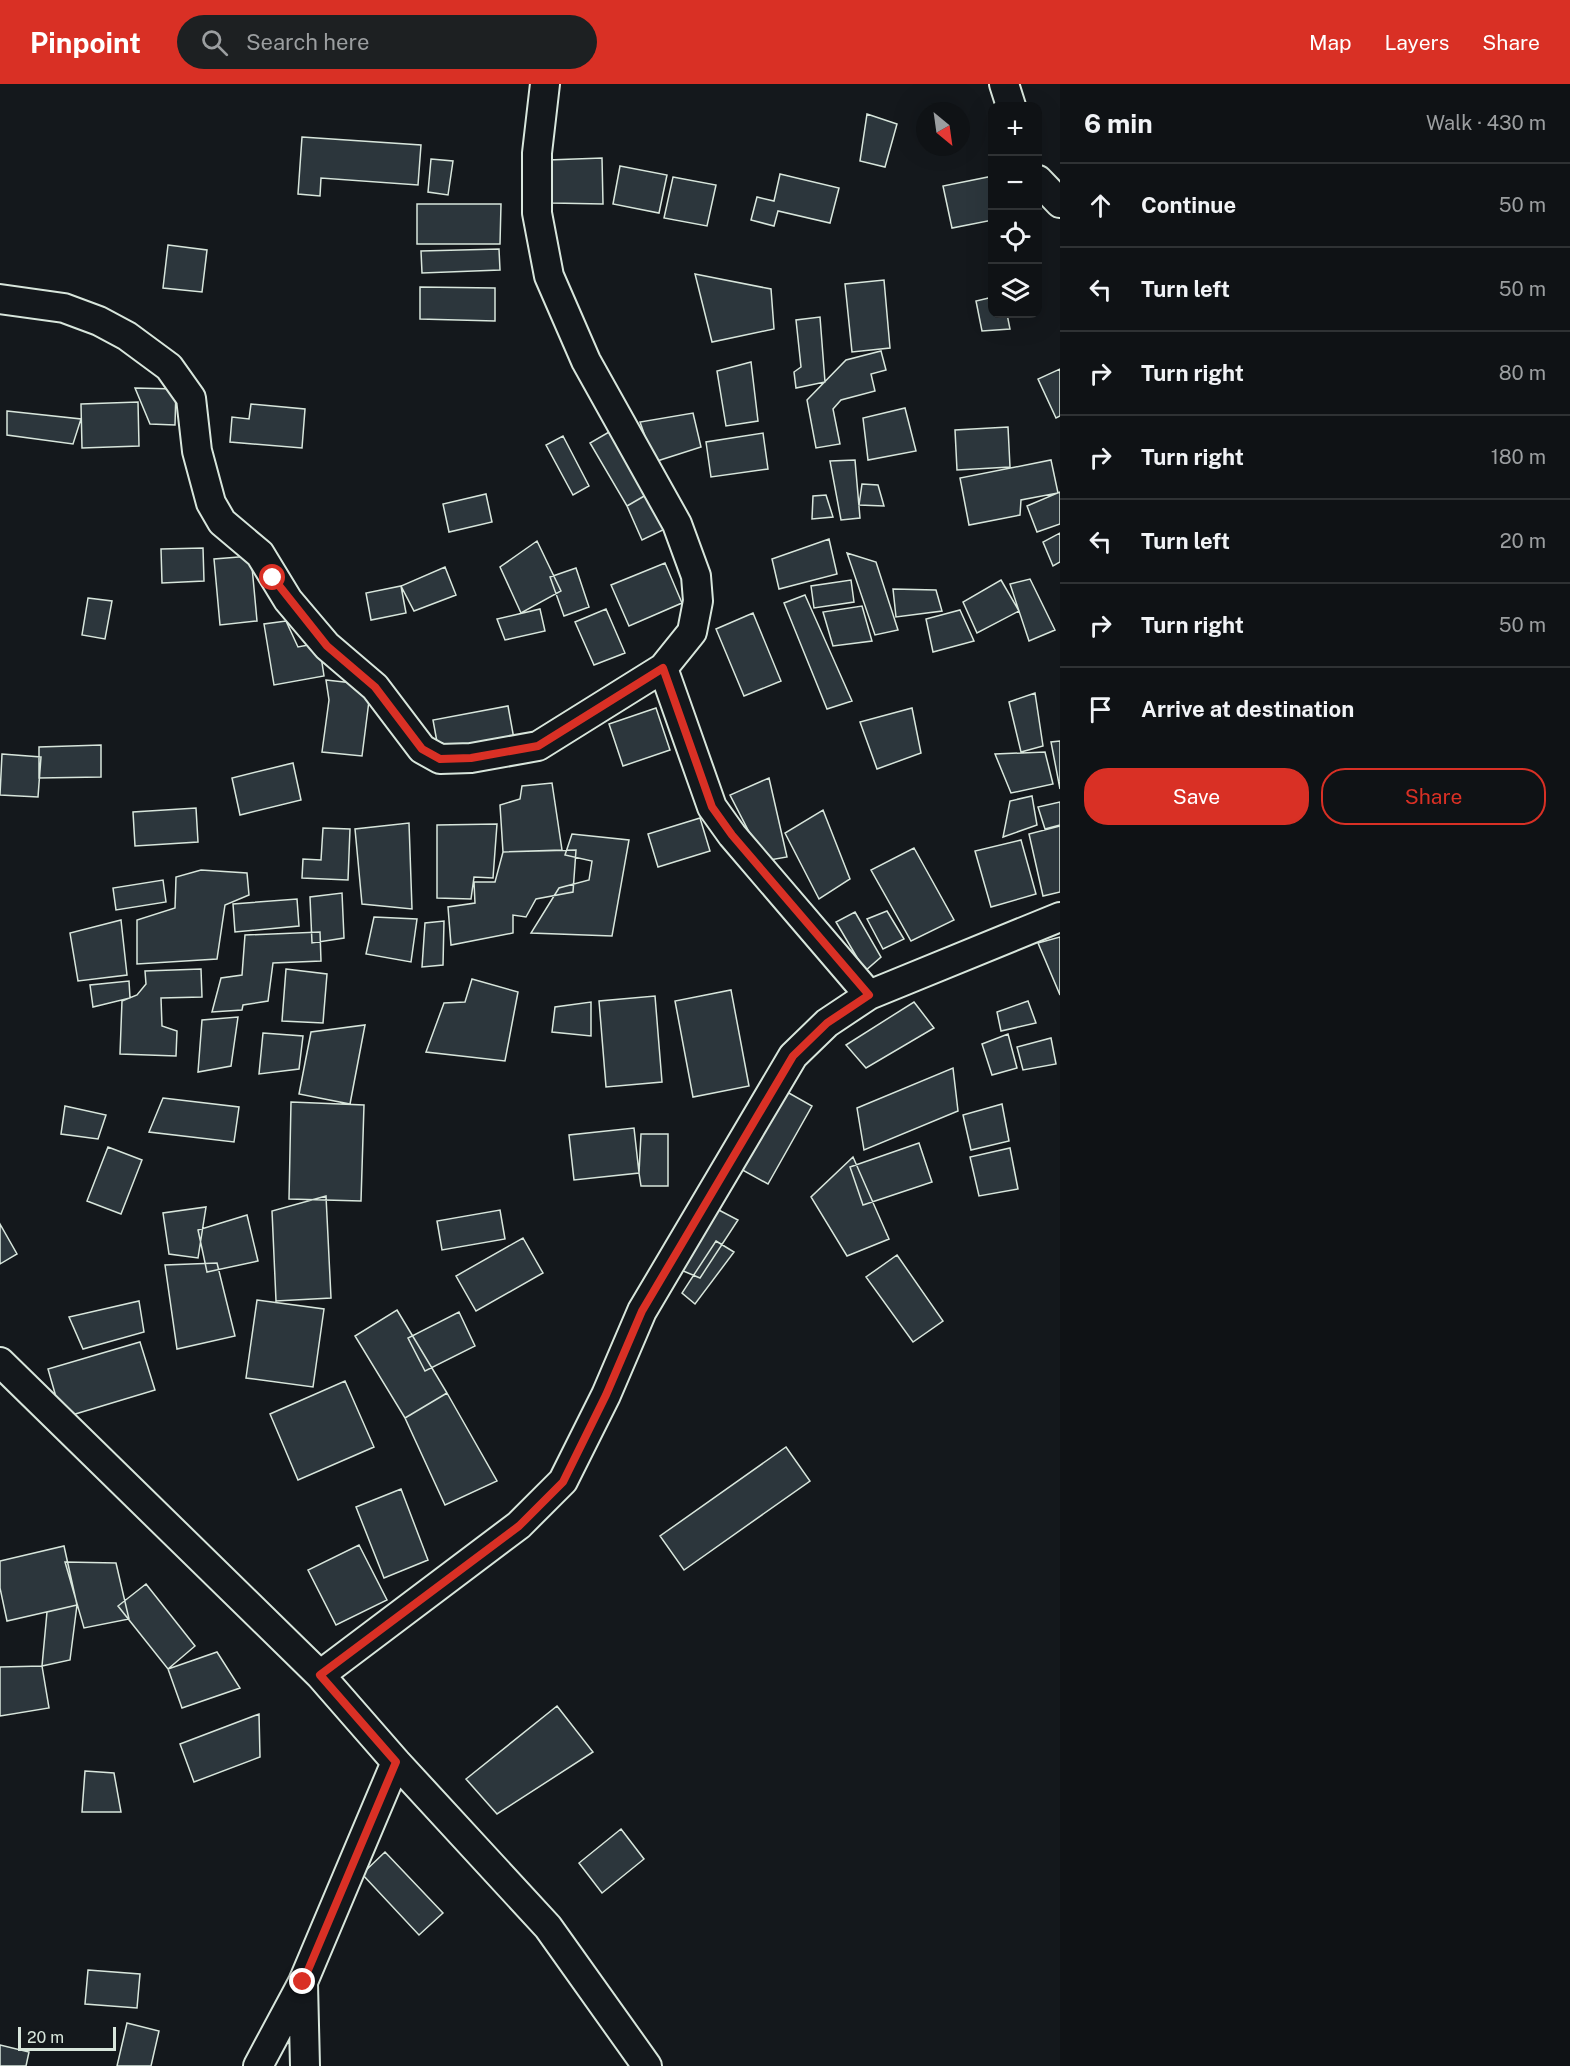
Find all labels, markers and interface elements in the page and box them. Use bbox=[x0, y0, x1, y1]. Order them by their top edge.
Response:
search box bbox=[177, 15, 597, 69]
text: Pinpoint bbox=[30, 26, 141, 59]
icon: search bbox=[198, 26, 231, 59]
text: Search here bbox=[246, 29, 369, 55]
text: Map bbox=[1309, 30, 1352, 55]
text: Layers bbox=[1385, 30, 1449, 55]
text: Share bbox=[1482, 30, 1540, 55]
north arrow bbox=[916, 102, 970, 156]
map controls bbox=[988, 102, 1042, 318]
button: + bbox=[988, 102, 1042, 156]
text: 6 min bbox=[1084, 108, 1153, 139]
text: Walk · 430 m bbox=[1426, 111, 1546, 135]
button: − bbox=[988, 156, 1042, 210]
icon: ahead bbox=[1084, 189, 1117, 222]
text: Continue bbox=[1141, 192, 1236, 218]
text: 50 m bbox=[1499, 193, 1546, 217]
button: locate bbox=[988, 210, 1042, 264]
button: layers bbox=[988, 264, 1042, 318]
icon: left bbox=[1084, 273, 1117, 306]
text: Turn left bbox=[1141, 276, 1230, 302]
text: 50 m bbox=[1499, 277, 1546, 301]
icon: right bbox=[1084, 357, 1117, 390]
text: Turn right bbox=[1141, 360, 1244, 386]
text: 80 m bbox=[1499, 361, 1546, 385]
icon: right bbox=[1084, 441, 1117, 474]
text: Turn right bbox=[1141, 444, 1244, 470]
text: 180 m bbox=[1491, 445, 1546, 469]
icon: left bbox=[1084, 525, 1117, 558]
text: Turn left bbox=[1141, 528, 1230, 554]
text: 20 m bbox=[1500, 529, 1546, 553]
route start bbox=[259, 564, 285, 590]
icon: right bbox=[1084, 609, 1117, 642]
text: Turn right bbox=[1141, 612, 1244, 638]
text: 50 m bbox=[1499, 613, 1546, 637]
icon: arrive bbox=[1084, 693, 1117, 726]
text: Arrive at destination bbox=[1141, 696, 1354, 722]
button: Save bbox=[1084, 768, 1309, 825]
button: Share bbox=[1321, 768, 1546, 825]
route end bbox=[289, 1968, 315, 1994]
scale bar bbox=[18, 2024, 116, 2052]
text: 20 m bbox=[27, 2028, 64, 2047]

